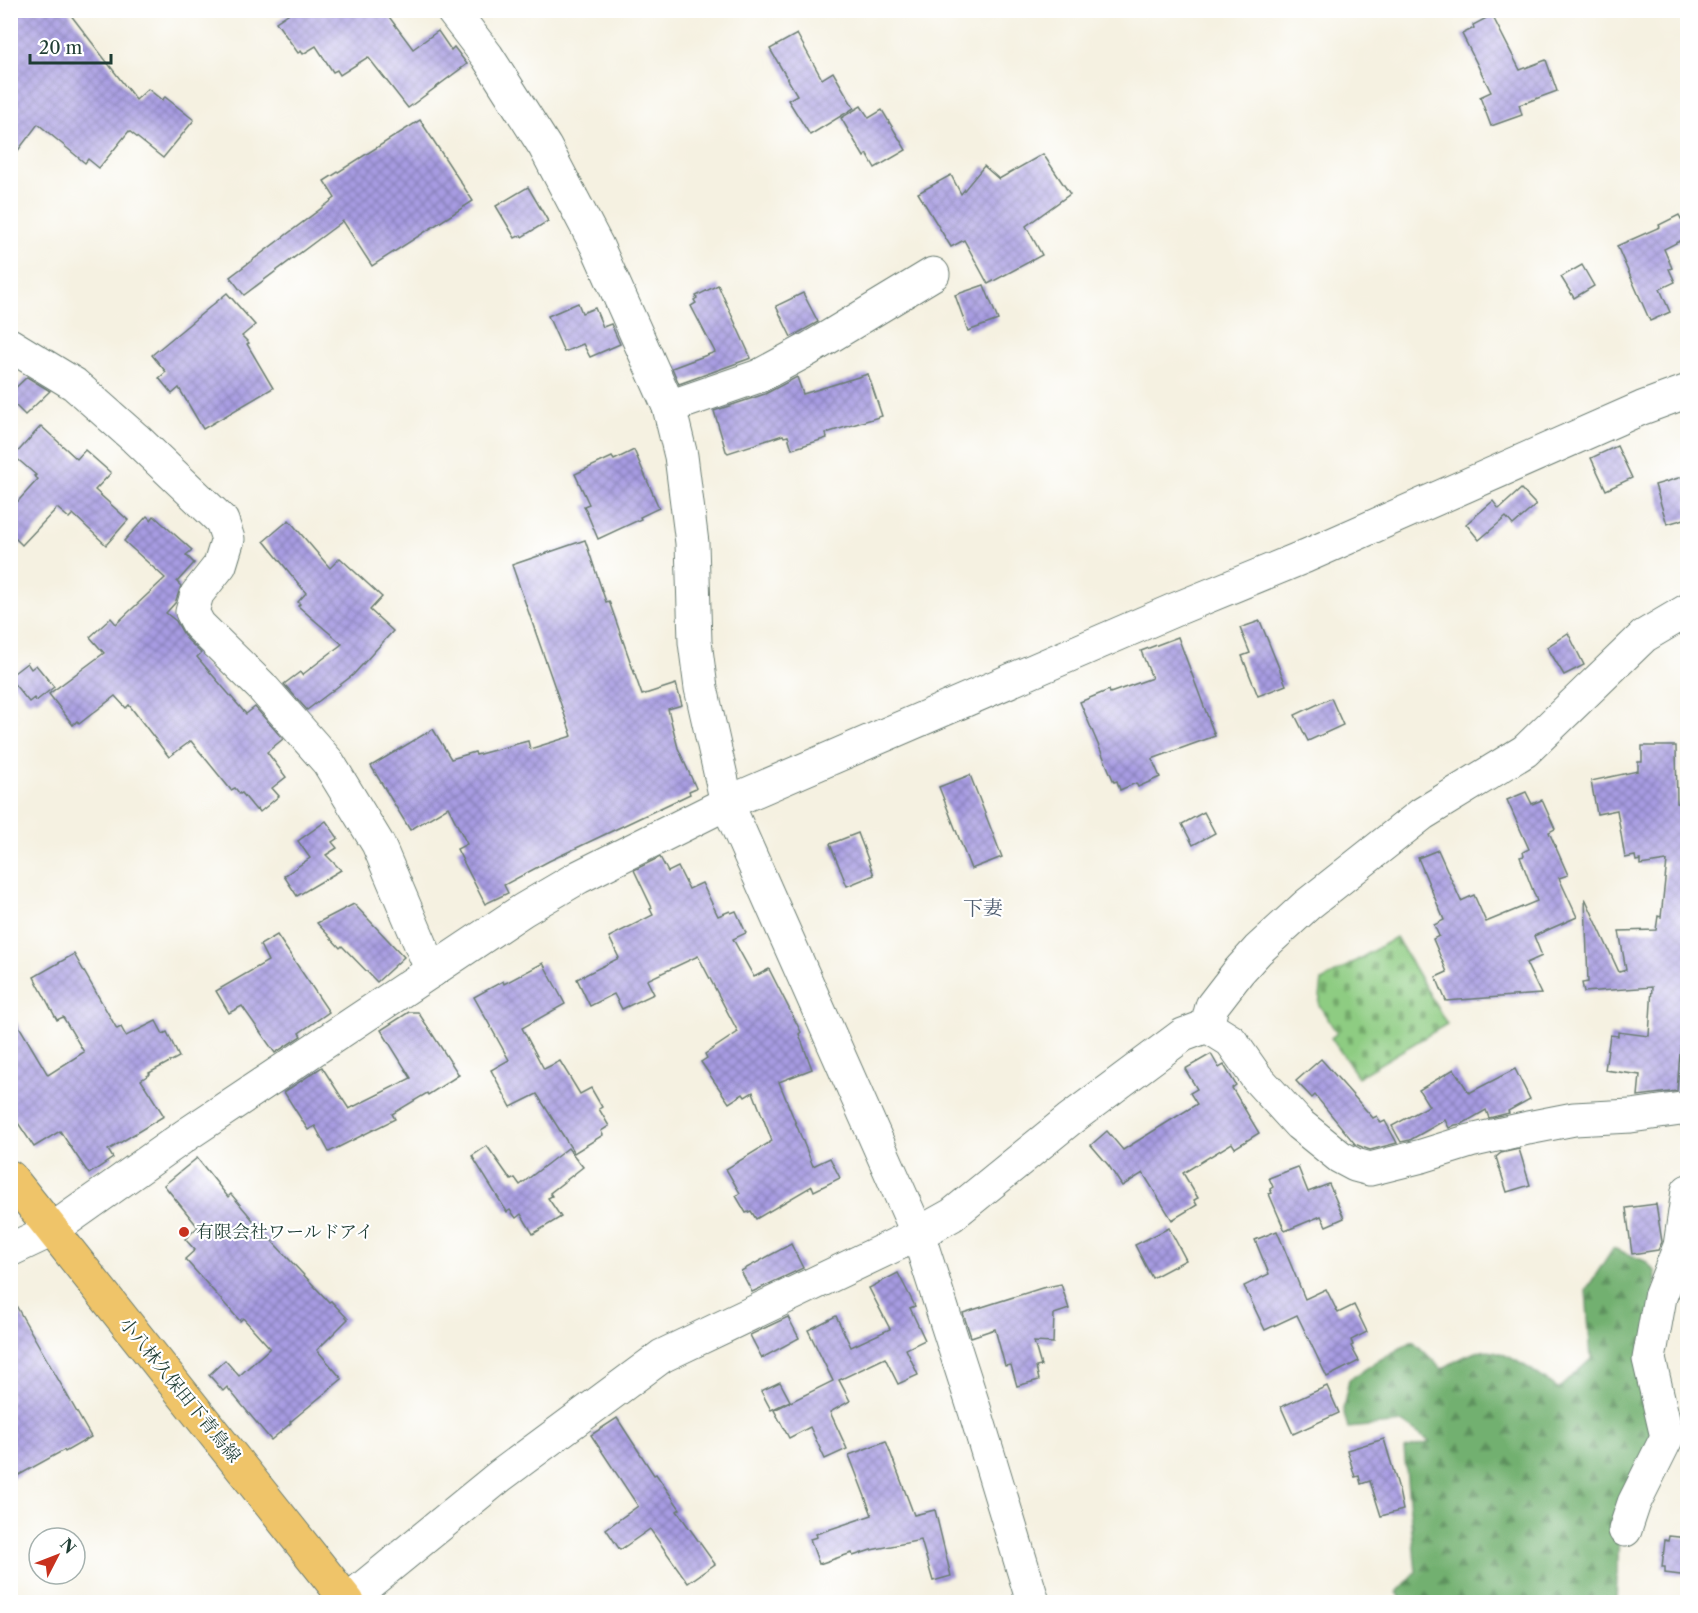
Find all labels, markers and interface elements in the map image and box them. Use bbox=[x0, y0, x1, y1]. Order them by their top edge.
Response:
scale bar bbox=[30, 27, 111, 65]
text: 20 m bbox=[39, 37, 83, 59]
district label: 下妻 bbox=[963, 896, 1003, 920]
place label: 有限会社ワールドアイ bbox=[196, 1221, 373, 1243]
marker: 有限会社ワールドアイ bbox=[177, 1225, 191, 1239]
street label: 小八林久保田下青鳥線 bbox=[115, 1313, 245, 1467]
north arrow bbox=[27, 1526, 87, 1586]
text: N bbox=[56, 1534, 80, 1558]

